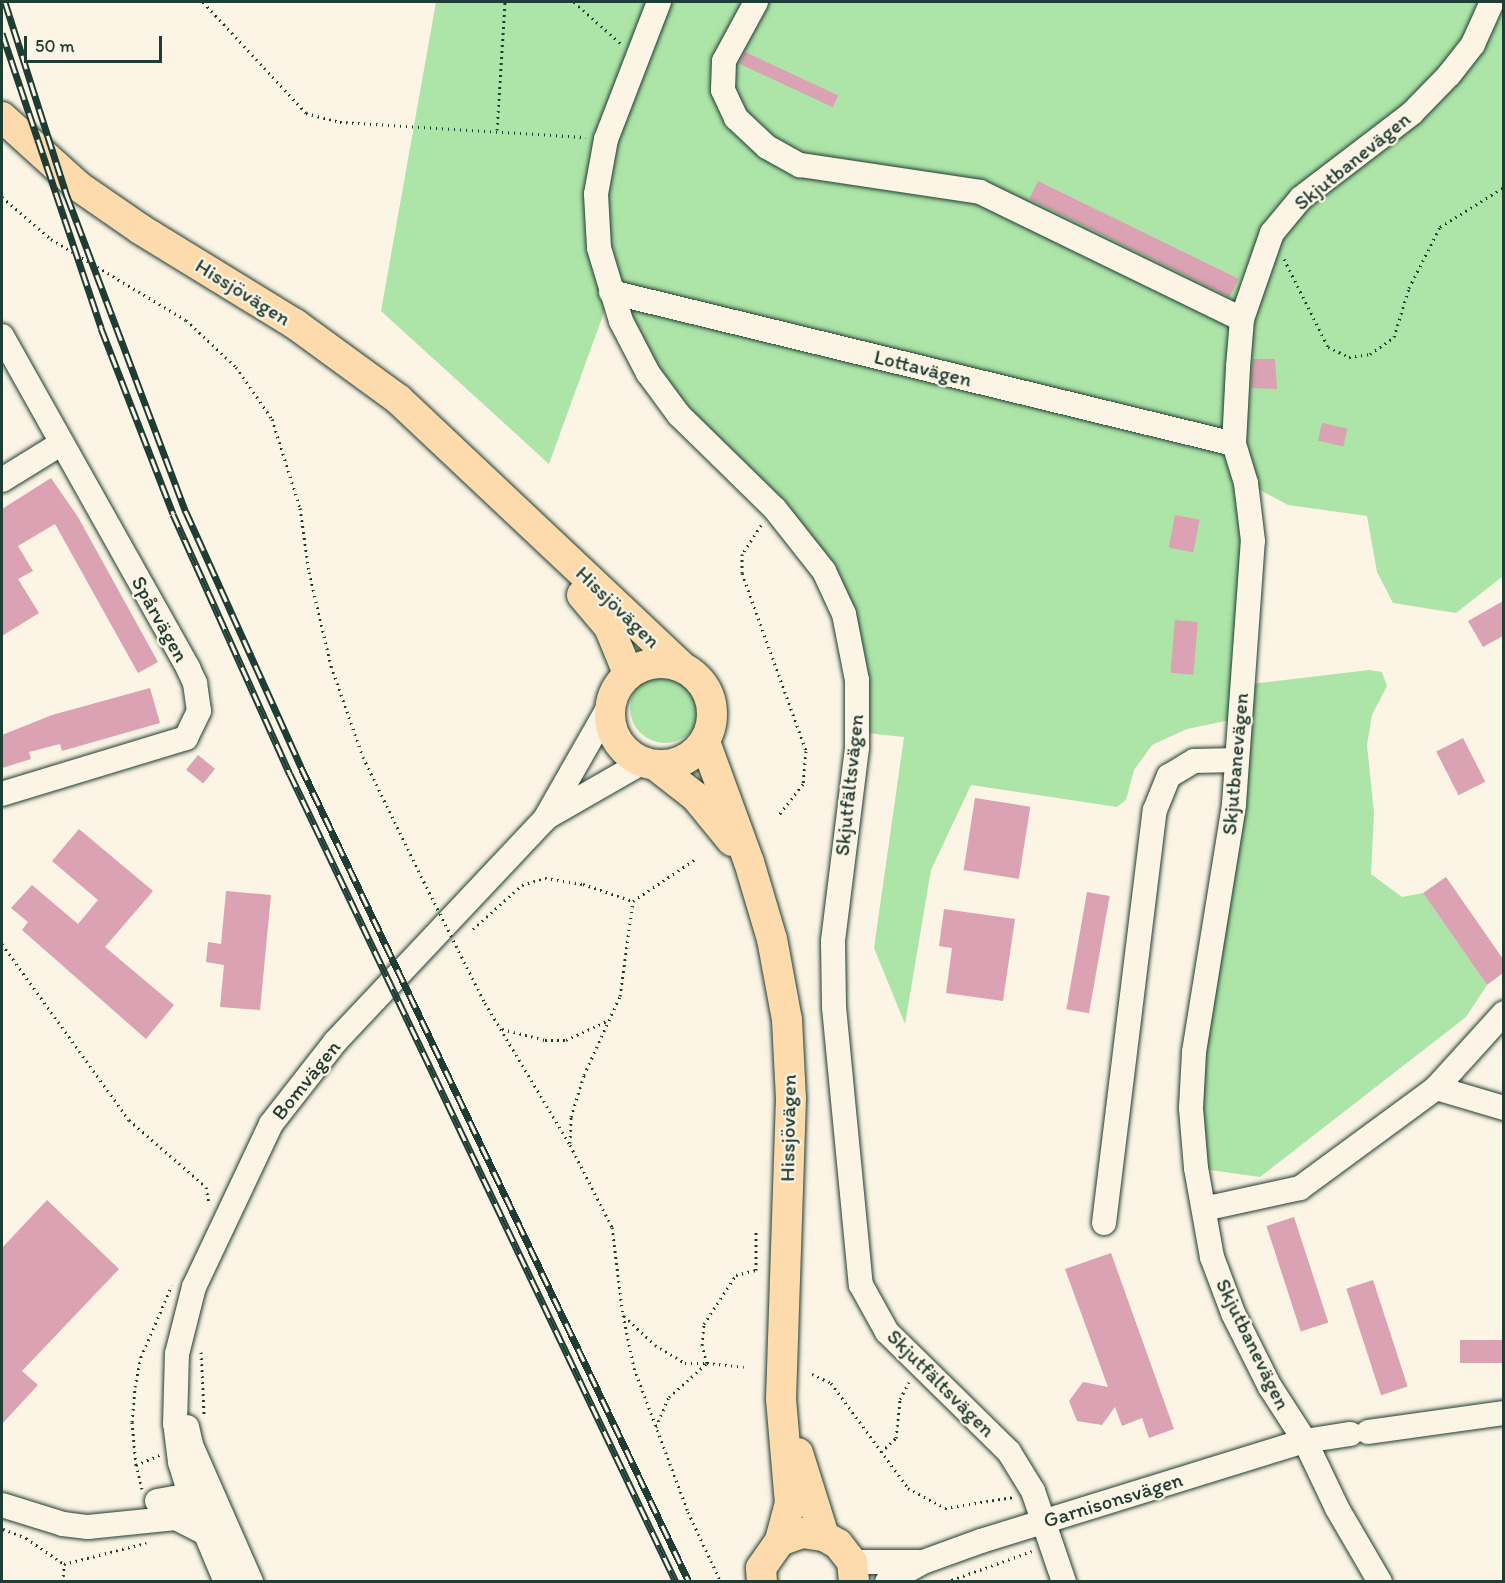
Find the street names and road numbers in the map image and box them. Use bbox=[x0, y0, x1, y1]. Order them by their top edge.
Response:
street label: Skjutbanevägen bbox=[1289, 106, 1415, 216]
street label: Hissjövägen bbox=[191, 253, 295, 331]
street label: Lottavägen bbox=[871, 344, 975, 392]
street label: Hissjövägen bbox=[571, 561, 665, 653]
street label: Spårvägen bbox=[126, 572, 194, 666]
street label: Skjutbanevägen bbox=[1216, 692, 1254, 836]
street label: Skjutfältsvägen bbox=[829, 713, 869, 857]
street label: Bomvägen bbox=[266, 1035, 346, 1125]
street label: Hissjövägen bbox=[774, 1074, 802, 1182]
street label: Skjutbanevägen bbox=[1210, 1274, 1296, 1414]
street label: Skjutfältsvägen bbox=[882, 1324, 1000, 1442]
street label: Garnisonsvägen bbox=[1040, 1467, 1186, 1533]

